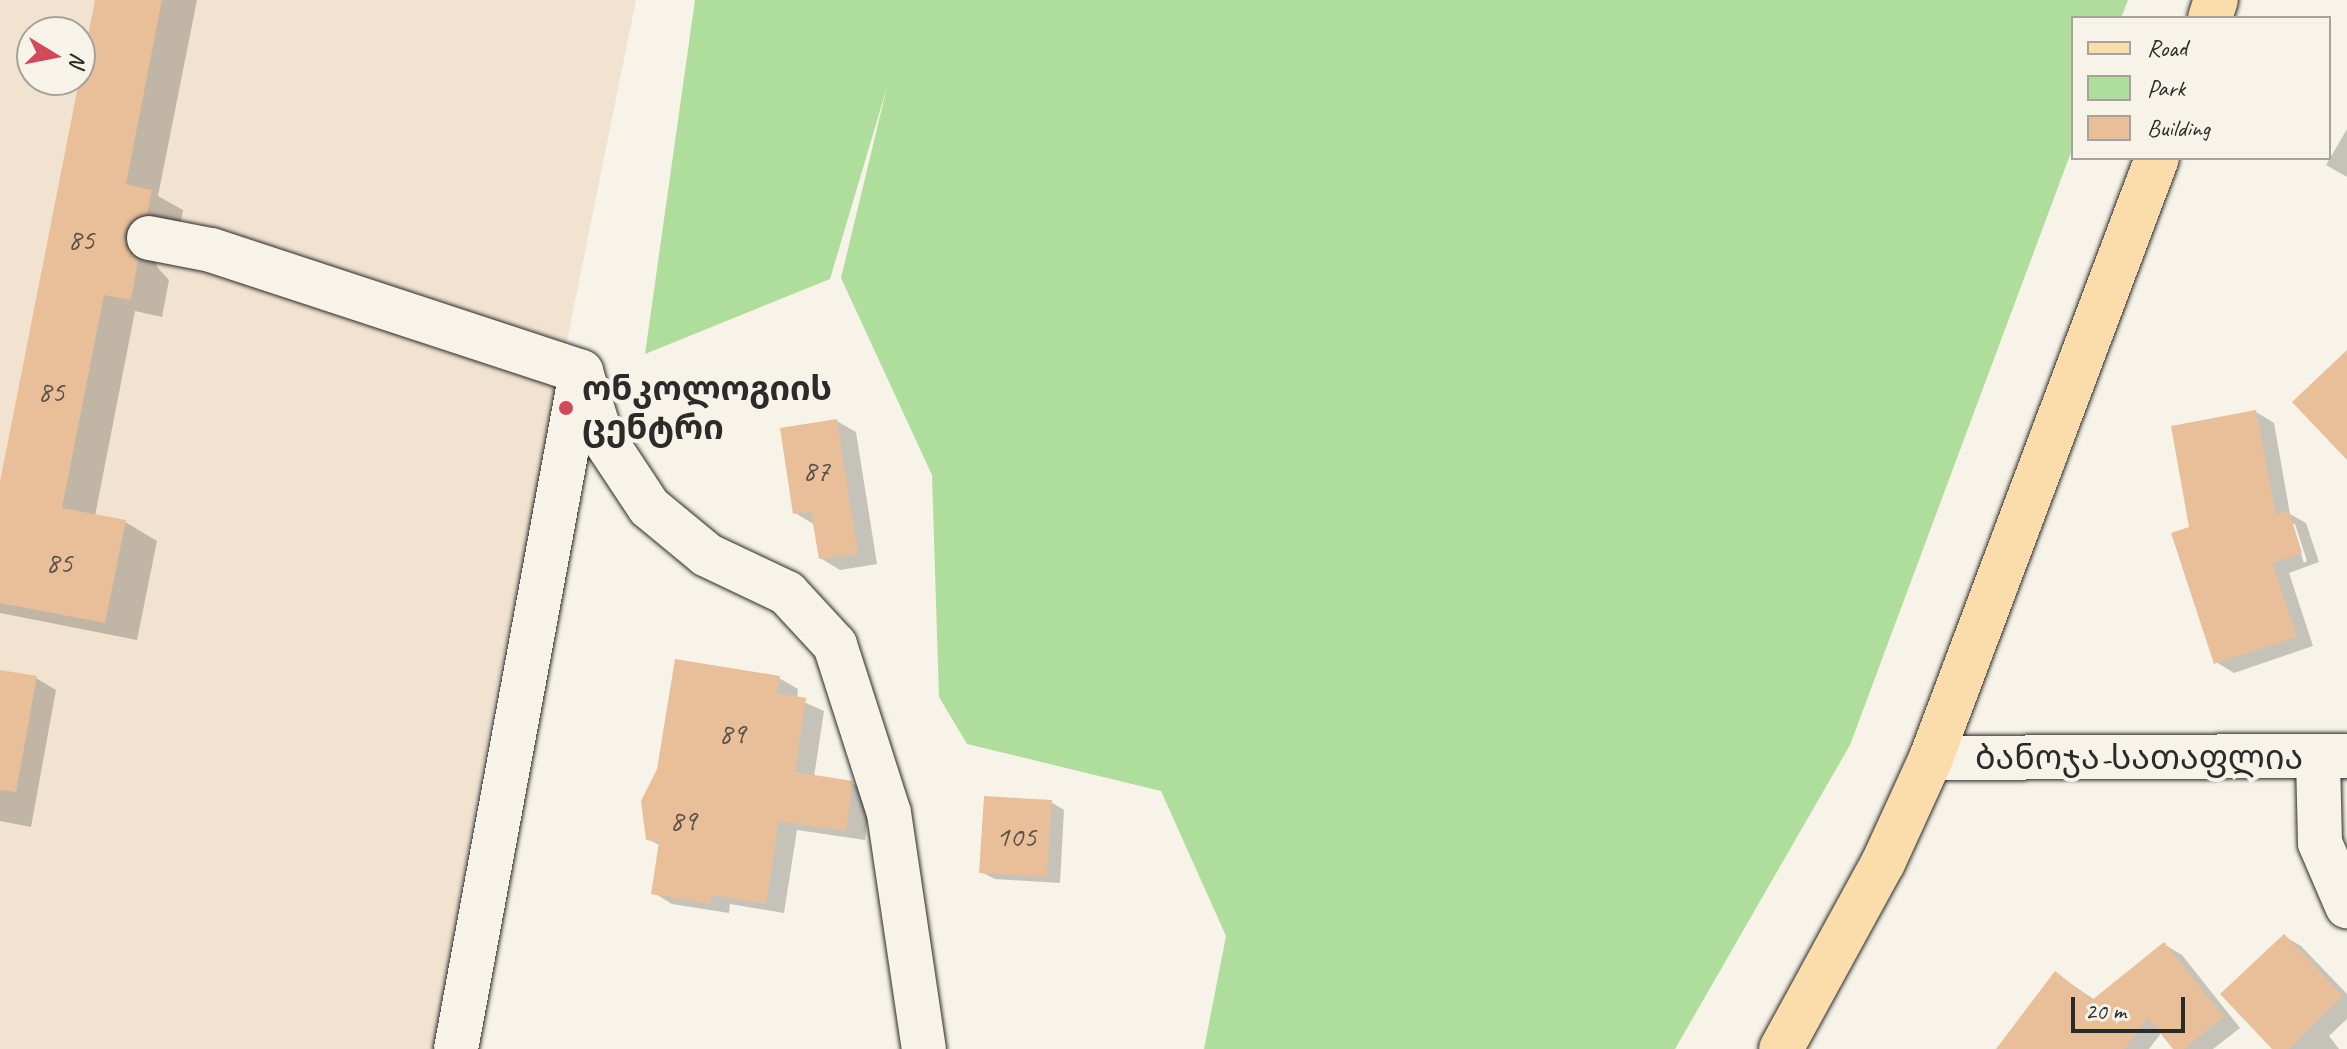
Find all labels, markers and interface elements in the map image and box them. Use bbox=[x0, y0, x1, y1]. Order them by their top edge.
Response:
north arrow bbox=[16, 16, 96, 96]
legend bbox=[2071, 16, 2331, 160]
text: Road bbox=[2147, 33, 2187, 63]
text: N bbox=[63, 51, 93, 69]
text: Park bbox=[2147, 73, 2185, 103]
text: Building bbox=[2147, 113, 2210, 143]
house number: 85 bbox=[68, 221, 94, 257]
place label: ონკოლოგიის ცენტრი bbox=[582, 368, 832, 448]
house number: 85 bbox=[38, 373, 64, 409]
marker: ონკოლოგიის ცენტრი bbox=[557, 399, 575, 417]
house number: 87 bbox=[803, 452, 829, 488]
house number: 85 bbox=[46, 544, 72, 580]
house number: 89 bbox=[719, 715, 745, 751]
street label: ბანოჯა-სათაფლია bbox=[1975, 738, 2303, 778]
house number: 89 bbox=[670, 802, 696, 838]
house number: 105 bbox=[996, 818, 1036, 854]
scale bar bbox=[2075, 981, 2189, 1031]
text: 20 m bbox=[2085, 996, 2126, 1026]

